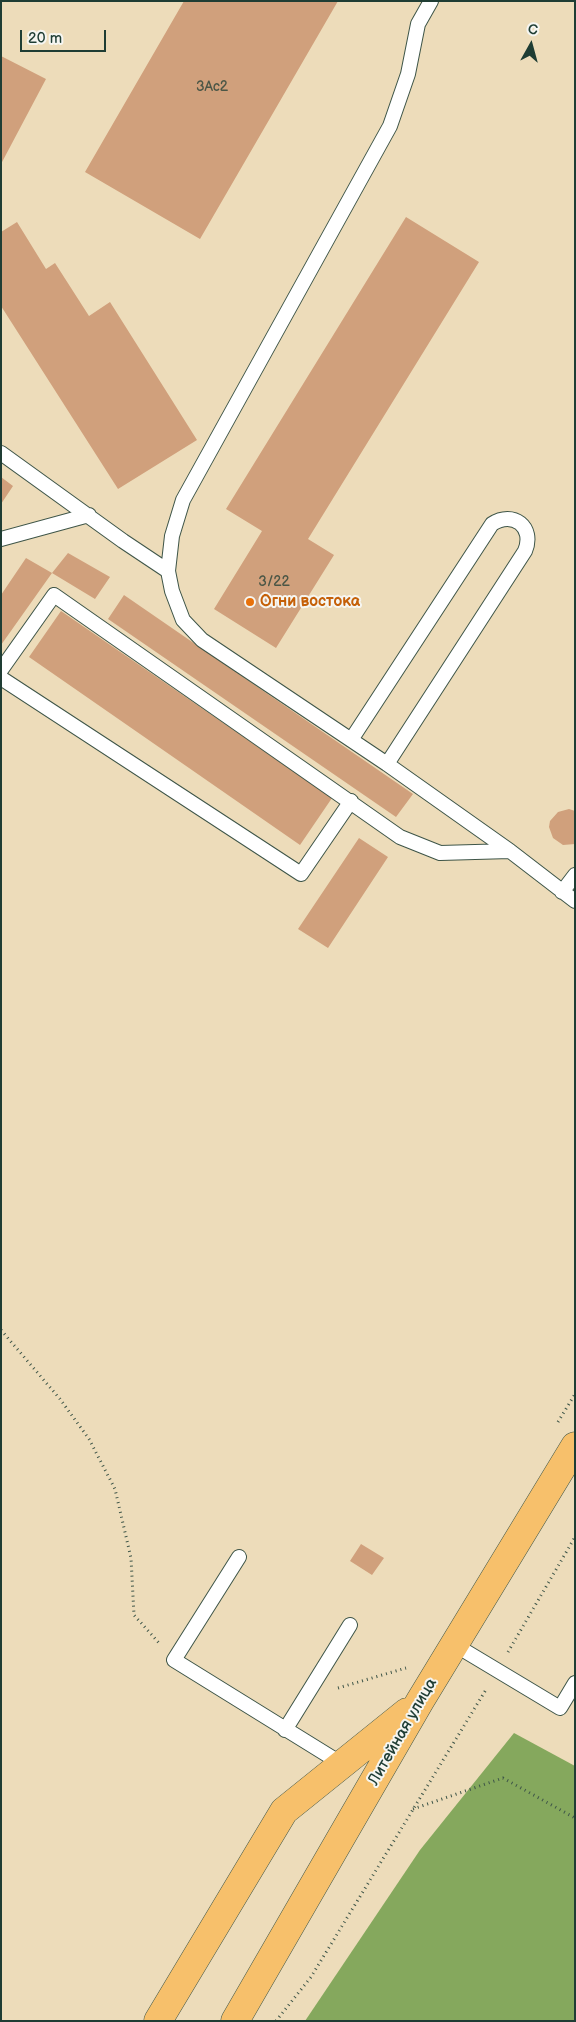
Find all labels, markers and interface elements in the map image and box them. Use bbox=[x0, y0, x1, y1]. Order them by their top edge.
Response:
scale bar bbox=[22, 20, 109, 52]
north arrow bbox=[506, 20, 556, 70]
text: С bbox=[527, 21, 539, 39]
text: 20 m bbox=[28, 29, 62, 48]
house number: 3Ас2 bbox=[196, 79, 228, 95]
house number: 3/22 bbox=[258, 574, 290, 590]
place label: Огни востока bbox=[260, 592, 360, 612]
marker: Огни востока bbox=[244, 596, 256, 608]
street label: Литейная улица bbox=[365, 1675, 441, 1789]

